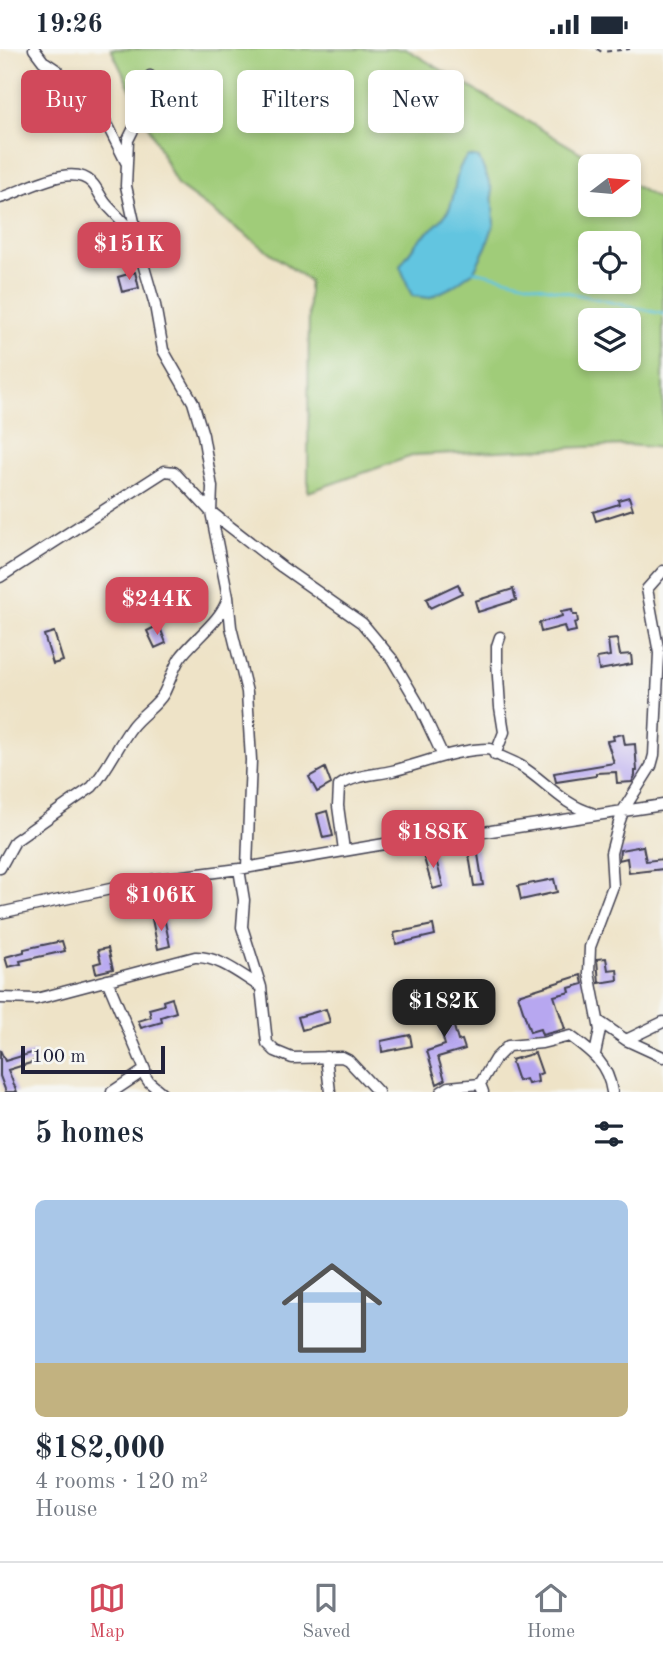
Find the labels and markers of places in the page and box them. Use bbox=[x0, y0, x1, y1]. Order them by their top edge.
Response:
pin: $151K bbox=[80, 223, 178, 282]
pin: $244K bbox=[108, 577, 206, 637]
pin: $188K bbox=[384, 811, 482, 870]
pin: $106K bbox=[112, 873, 210, 933]
pin: $182K bbox=[395, 979, 493, 1039]

